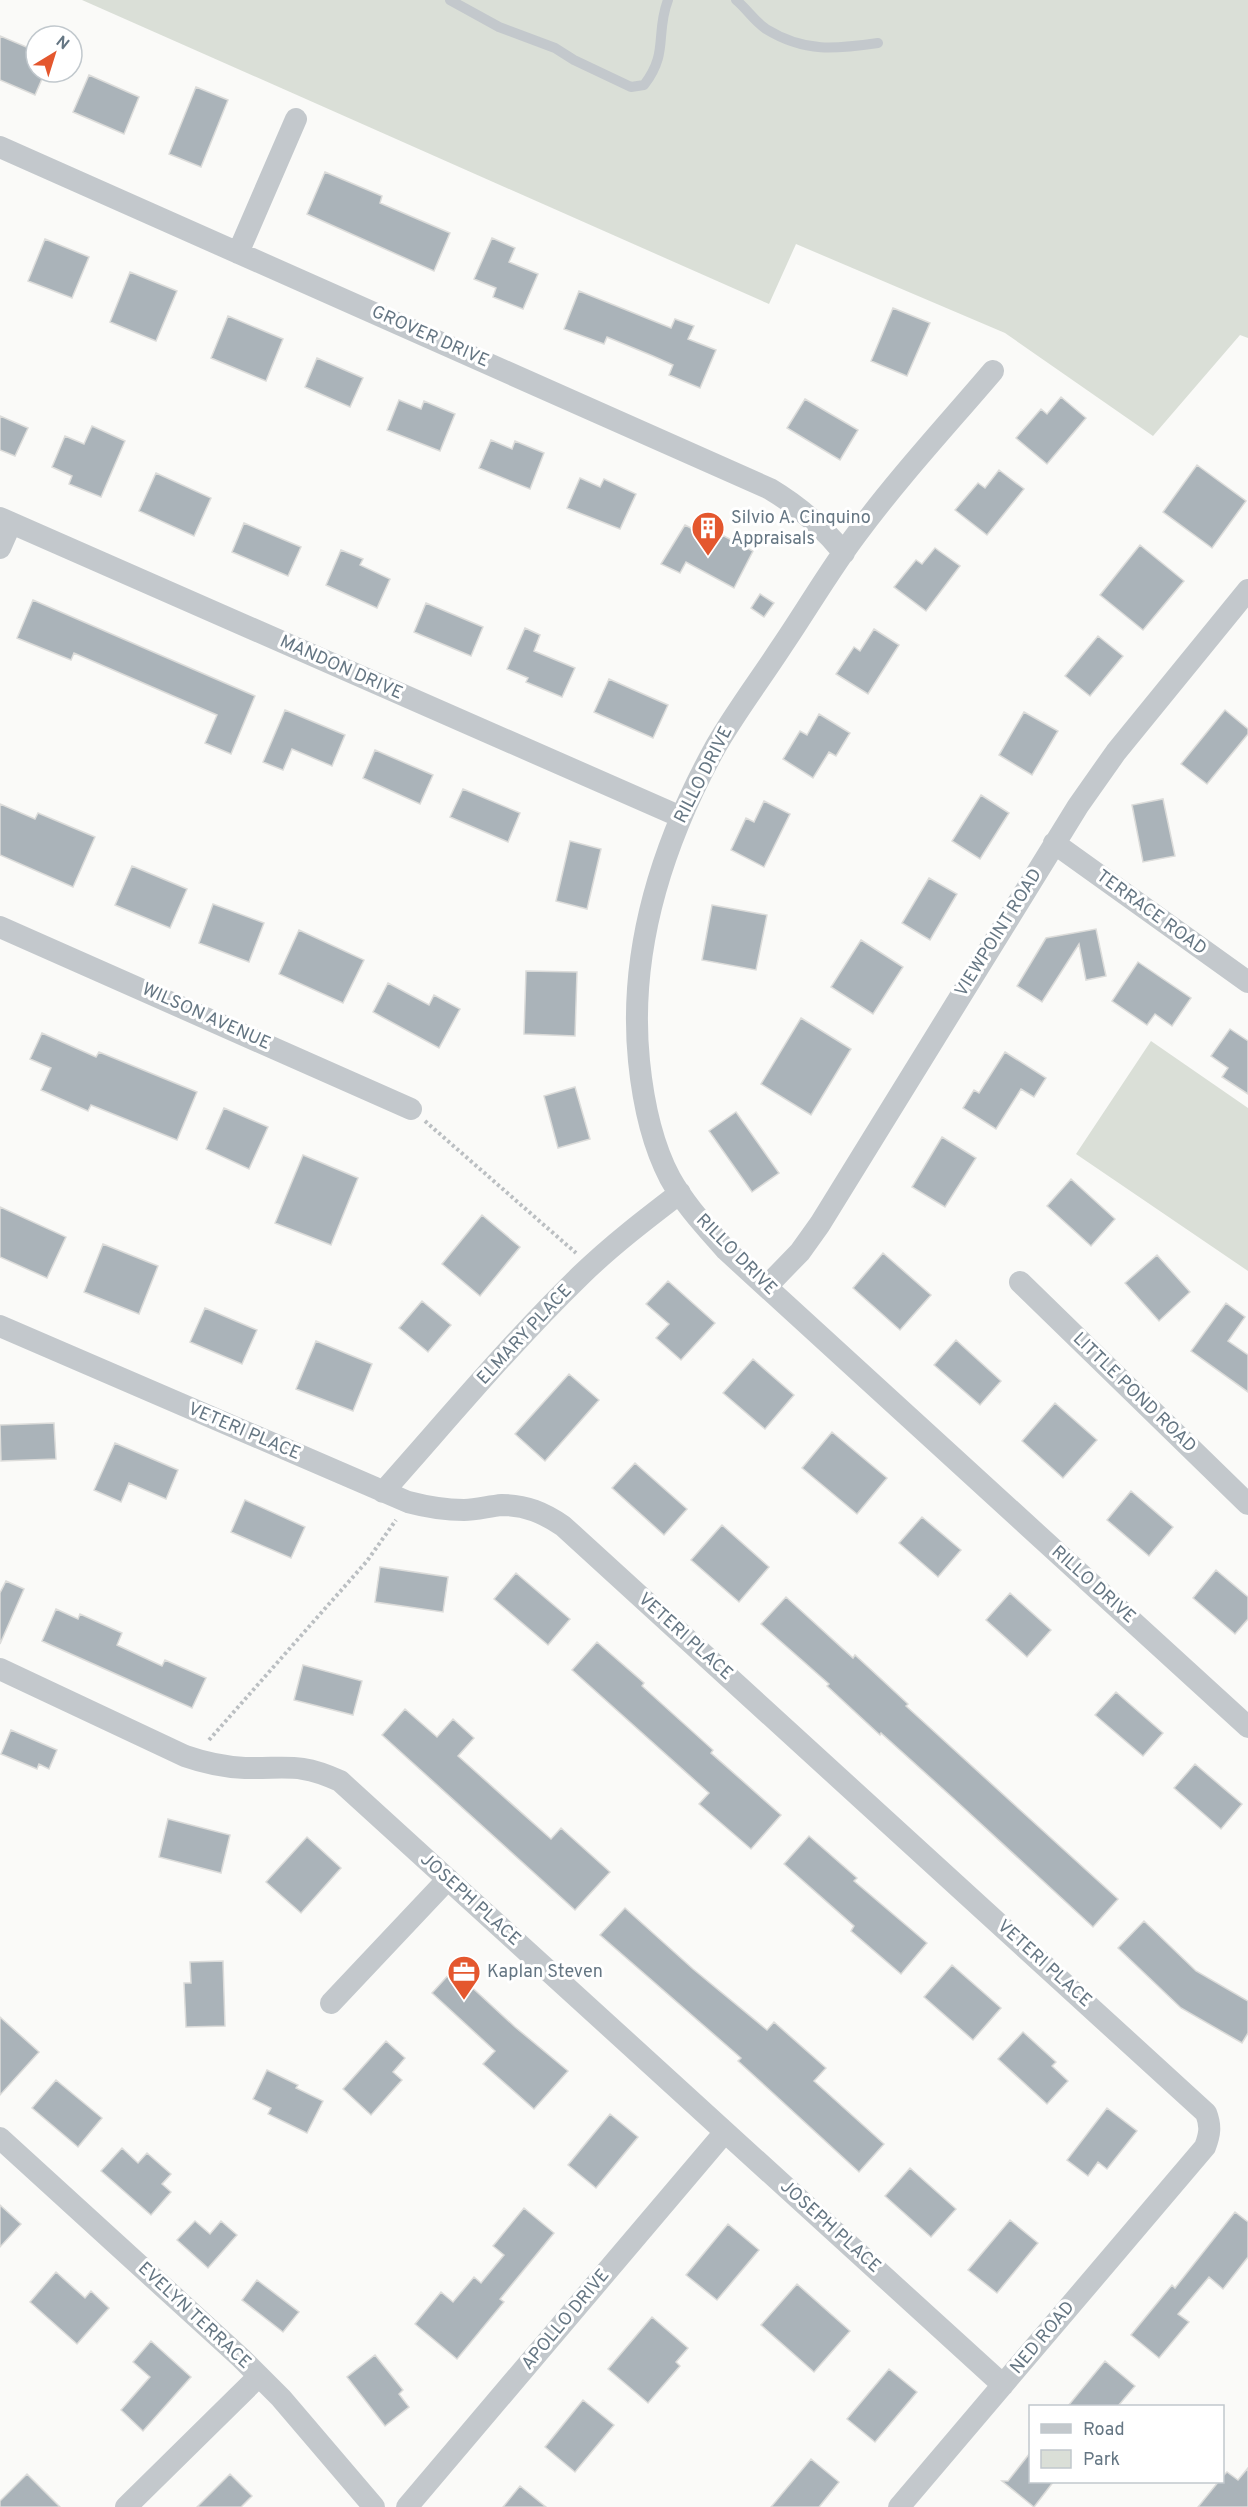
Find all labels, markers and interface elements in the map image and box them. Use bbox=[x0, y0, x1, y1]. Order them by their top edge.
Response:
north arrow bbox=[24, 24, 84, 84]
text: N bbox=[51, 32, 73, 55]
street label: GROVER DRIVE bbox=[368, 301, 492, 373]
place label: Silvio A. Cinquino Appraisals bbox=[731, 507, 871, 551]
building icon: Silvio A. Cinquino Appraisals bbox=[690, 510, 726, 557]
street label: MANDON DRIVE bbox=[276, 631, 406, 705]
street label: RILLO DRIVE bbox=[670, 723, 738, 827]
street label: VIEWPOINT ROAD bbox=[950, 865, 1048, 1001]
street label: TERRACE ROAD bbox=[1091, 865, 1211, 961]
street label: WILSON AVENUE bbox=[138, 978, 274, 1056]
street label: RILLO DRIVE bbox=[690, 1209, 782, 1301]
street label: ELMARY PLACE bbox=[473, 1280, 577, 1390]
street label: LITTLE POND ROAD bbox=[1067, 1328, 1201, 1458]
street label: VETERI PLACE bbox=[184, 1398, 304, 1466]
street label: RILLO DRIVE bbox=[1046, 1541, 1140, 1629]
street label: VETERI PLACE bbox=[633, 1588, 737, 1686]
street label: JOSEPH PLACE bbox=[415, 1849, 525, 1951]
street label: VETERI PLACE bbox=[992, 1915, 1096, 2013]
office icon: Kaplan Steven bbox=[446, 1954, 482, 2001]
place label: Kaplan Steven bbox=[487, 1961, 603, 1984]
street label: JOSEPH PLACE bbox=[775, 2176, 885, 2278]
street label: EVELYN TERRACE bbox=[133, 2258, 255, 2374]
street label: APOLLO DRIVE bbox=[517, 2265, 615, 2375]
street label: NED ROAD bbox=[1006, 2297, 1080, 2379]
legend bbox=[1029, 2405, 1224, 2483]
text: Road bbox=[1083, 2419, 1125, 2442]
text: Park bbox=[1083, 2449, 1120, 2472]

